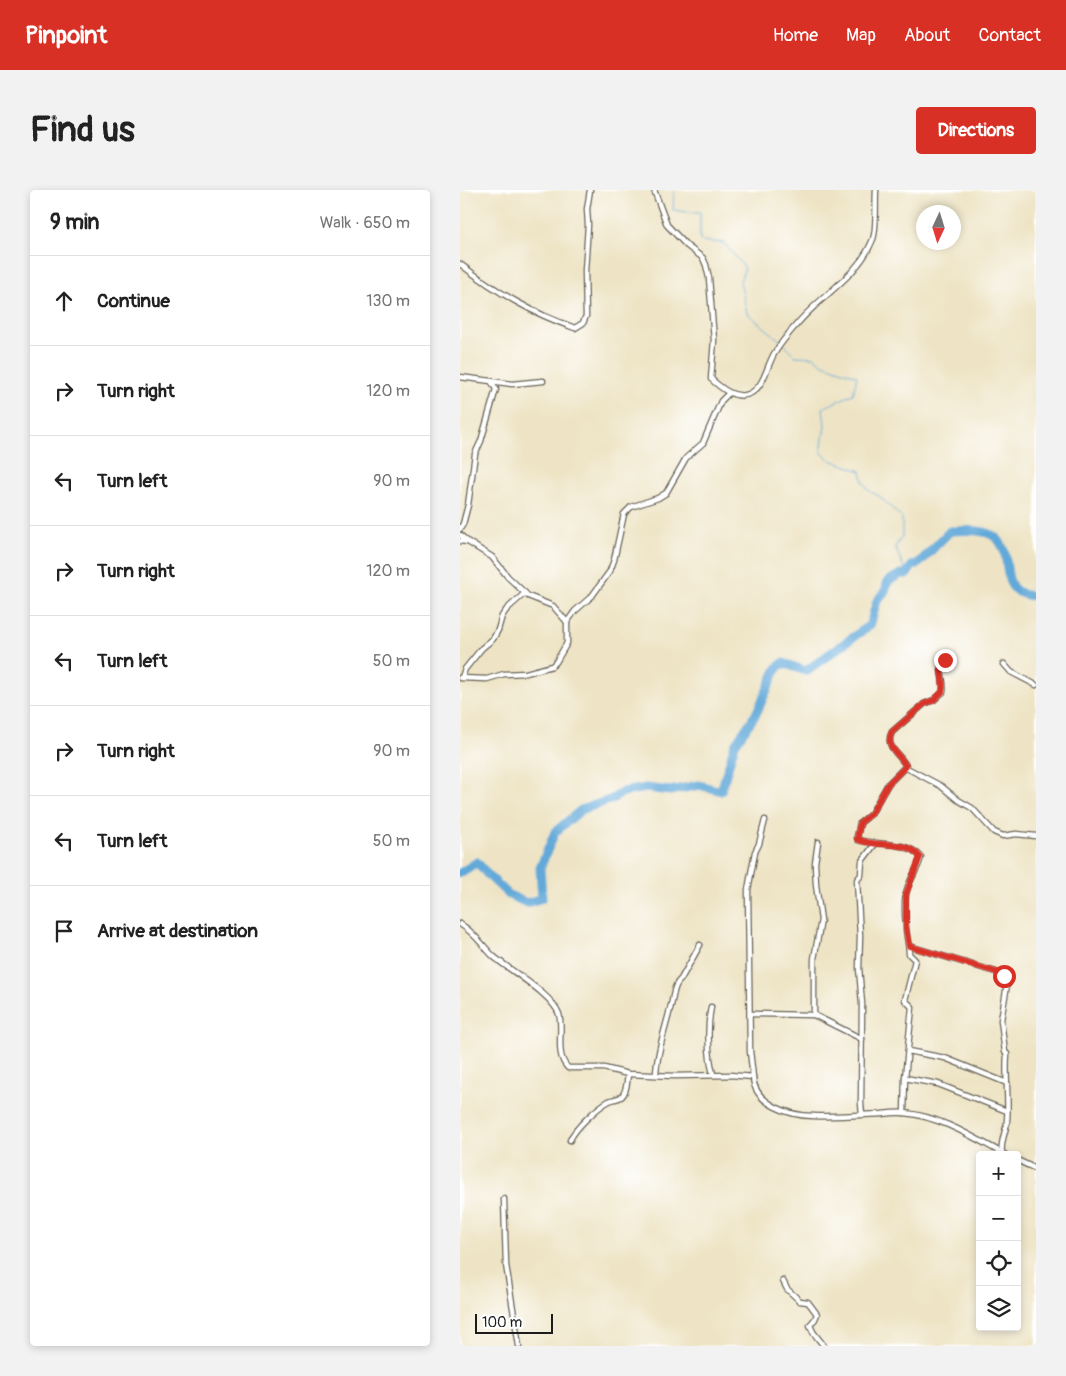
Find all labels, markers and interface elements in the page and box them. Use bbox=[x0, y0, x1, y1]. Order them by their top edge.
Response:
text: Pinpoint bbox=[25, 21, 107, 50]
text: Home bbox=[773, 24, 818, 47]
text: Map bbox=[846, 24, 876, 47]
text: About bbox=[904, 24, 950, 47]
text: Contact bbox=[978, 24, 1041, 47]
button: Directions bbox=[916, 107, 1036, 154]
text: Find us bbox=[30, 108, 135, 152]
north arrow bbox=[916, 205, 961, 250]
text: 9 min bbox=[50, 209, 99, 236]
text: Walk · 650 m bbox=[320, 213, 410, 233]
icon: ahead bbox=[50, 287, 78, 315]
text: Continue bbox=[97, 289, 170, 313]
text: 130 m bbox=[366, 291, 410, 311]
icon: right bbox=[50, 377, 78, 405]
text: Turn right bbox=[97, 379, 175, 403]
text: 120 m bbox=[366, 381, 410, 401]
icon: left bbox=[50, 467, 78, 495]
text: Turn left bbox=[97, 469, 167, 493]
text: 90 m bbox=[373, 471, 410, 491]
icon: right bbox=[50, 557, 78, 585]
text: Turn right bbox=[97, 559, 175, 583]
text: 120 m bbox=[366, 561, 410, 581]
icon: left bbox=[50, 647, 78, 675]
text: Turn left bbox=[97, 649, 167, 673]
route end bbox=[934, 649, 957, 672]
text: 50 m bbox=[373, 651, 410, 671]
icon: right bbox=[50, 737, 78, 765]
text: Turn right bbox=[97, 739, 175, 763]
text: 90 m bbox=[373, 741, 410, 761]
icon: left bbox=[50, 827, 78, 855]
text: Turn left bbox=[97, 829, 167, 853]
text: 50 m bbox=[373, 831, 410, 851]
icon: arrive bbox=[50, 917, 78, 945]
text: Arrive at destination bbox=[97, 919, 258, 943]
route start bbox=[993, 965, 1016, 988]
map controls bbox=[976, 1151, 1021, 1331]
button: + bbox=[976, 1151, 1021, 1196]
button: − bbox=[976, 1196, 1021, 1241]
button: locate bbox=[976, 1241, 1021, 1286]
button: layers bbox=[976, 1286, 1021, 1331]
scale bar bbox=[475, 1311, 552, 1334]
text: 100 m bbox=[482, 1314, 522, 1331]

